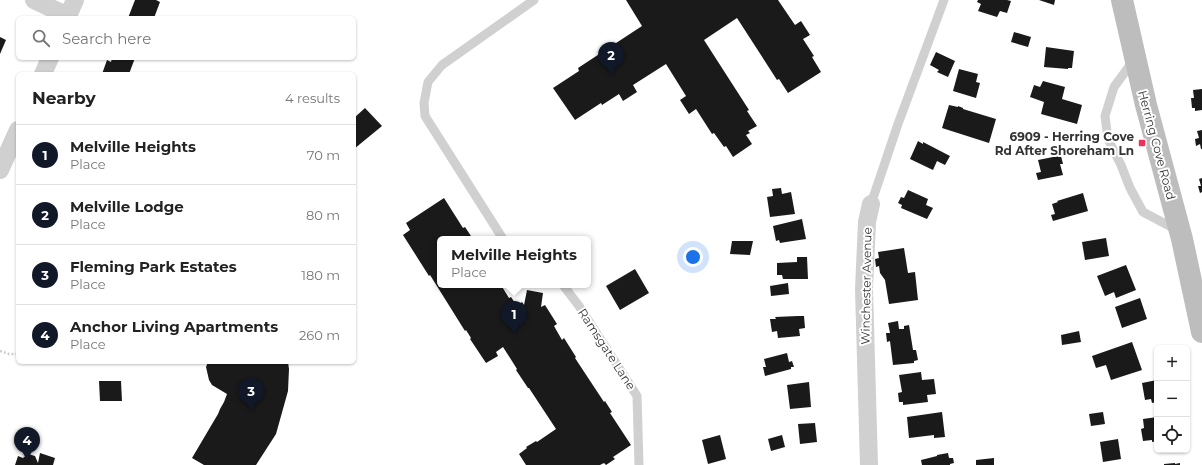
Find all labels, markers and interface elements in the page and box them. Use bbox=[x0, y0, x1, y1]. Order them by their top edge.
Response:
search box bbox=[16, 16, 356, 60]
icon: search bbox=[30, 27, 52, 49]
text: Search here bbox=[62, 29, 151, 48]
pin: 2 bbox=[598, 42, 624, 75]
text: Nearby bbox=[32, 88, 96, 108]
street label: Herring Cove Road bbox=[1135, 89, 1179, 201]
text: 4 results bbox=[285, 90, 340, 106]
place label: 6909 - Herring Cove Rd After Shoreham Ln bbox=[995, 129, 1134, 158]
text: Melville Heights bbox=[70, 137, 196, 156]
marker: 6909 - Herring Cove Rd After Shoreham Ln bbox=[1137, 138, 1147, 148]
text: 1 bbox=[42, 147, 48, 163]
text: 70 m bbox=[307, 147, 340, 163]
text: Place bbox=[70, 156, 106, 172]
text: Melville Lodge bbox=[70, 197, 184, 216]
text: 2 bbox=[41, 207, 49, 223]
text: 80 m bbox=[306, 207, 340, 223]
text: Place bbox=[70, 216, 106, 232]
street label: Winchester Avenue bbox=[857, 227, 875, 345]
popup bbox=[437, 236, 591, 288]
text: Melville Heights bbox=[451, 245, 577, 264]
your location bbox=[683, 247, 703, 267]
text: Fleming Park Estates bbox=[70, 257, 237, 276]
text: Place bbox=[451, 264, 487, 280]
text: 3 bbox=[41, 267, 49, 283]
text: 180 m bbox=[301, 267, 340, 283]
text: Place bbox=[70, 276, 106, 292]
pin: 1 bbox=[501, 301, 527, 334]
street label: Ramsgate Lane bbox=[575, 305, 639, 393]
text: Anchor Living Apartments bbox=[70, 317, 278, 336]
text: 4 bbox=[41, 327, 49, 343]
text: 260 m bbox=[299, 327, 340, 343]
text: Place bbox=[70, 336, 106, 352]
map controls bbox=[1154, 345, 1190, 453]
button: + bbox=[1154, 345, 1190, 381]
pin: 3 bbox=[238, 378, 264, 411]
button: − bbox=[1154, 381, 1190, 417]
button: locate bbox=[1154, 417, 1190, 453]
pin: 4 bbox=[14, 427, 40, 460]

